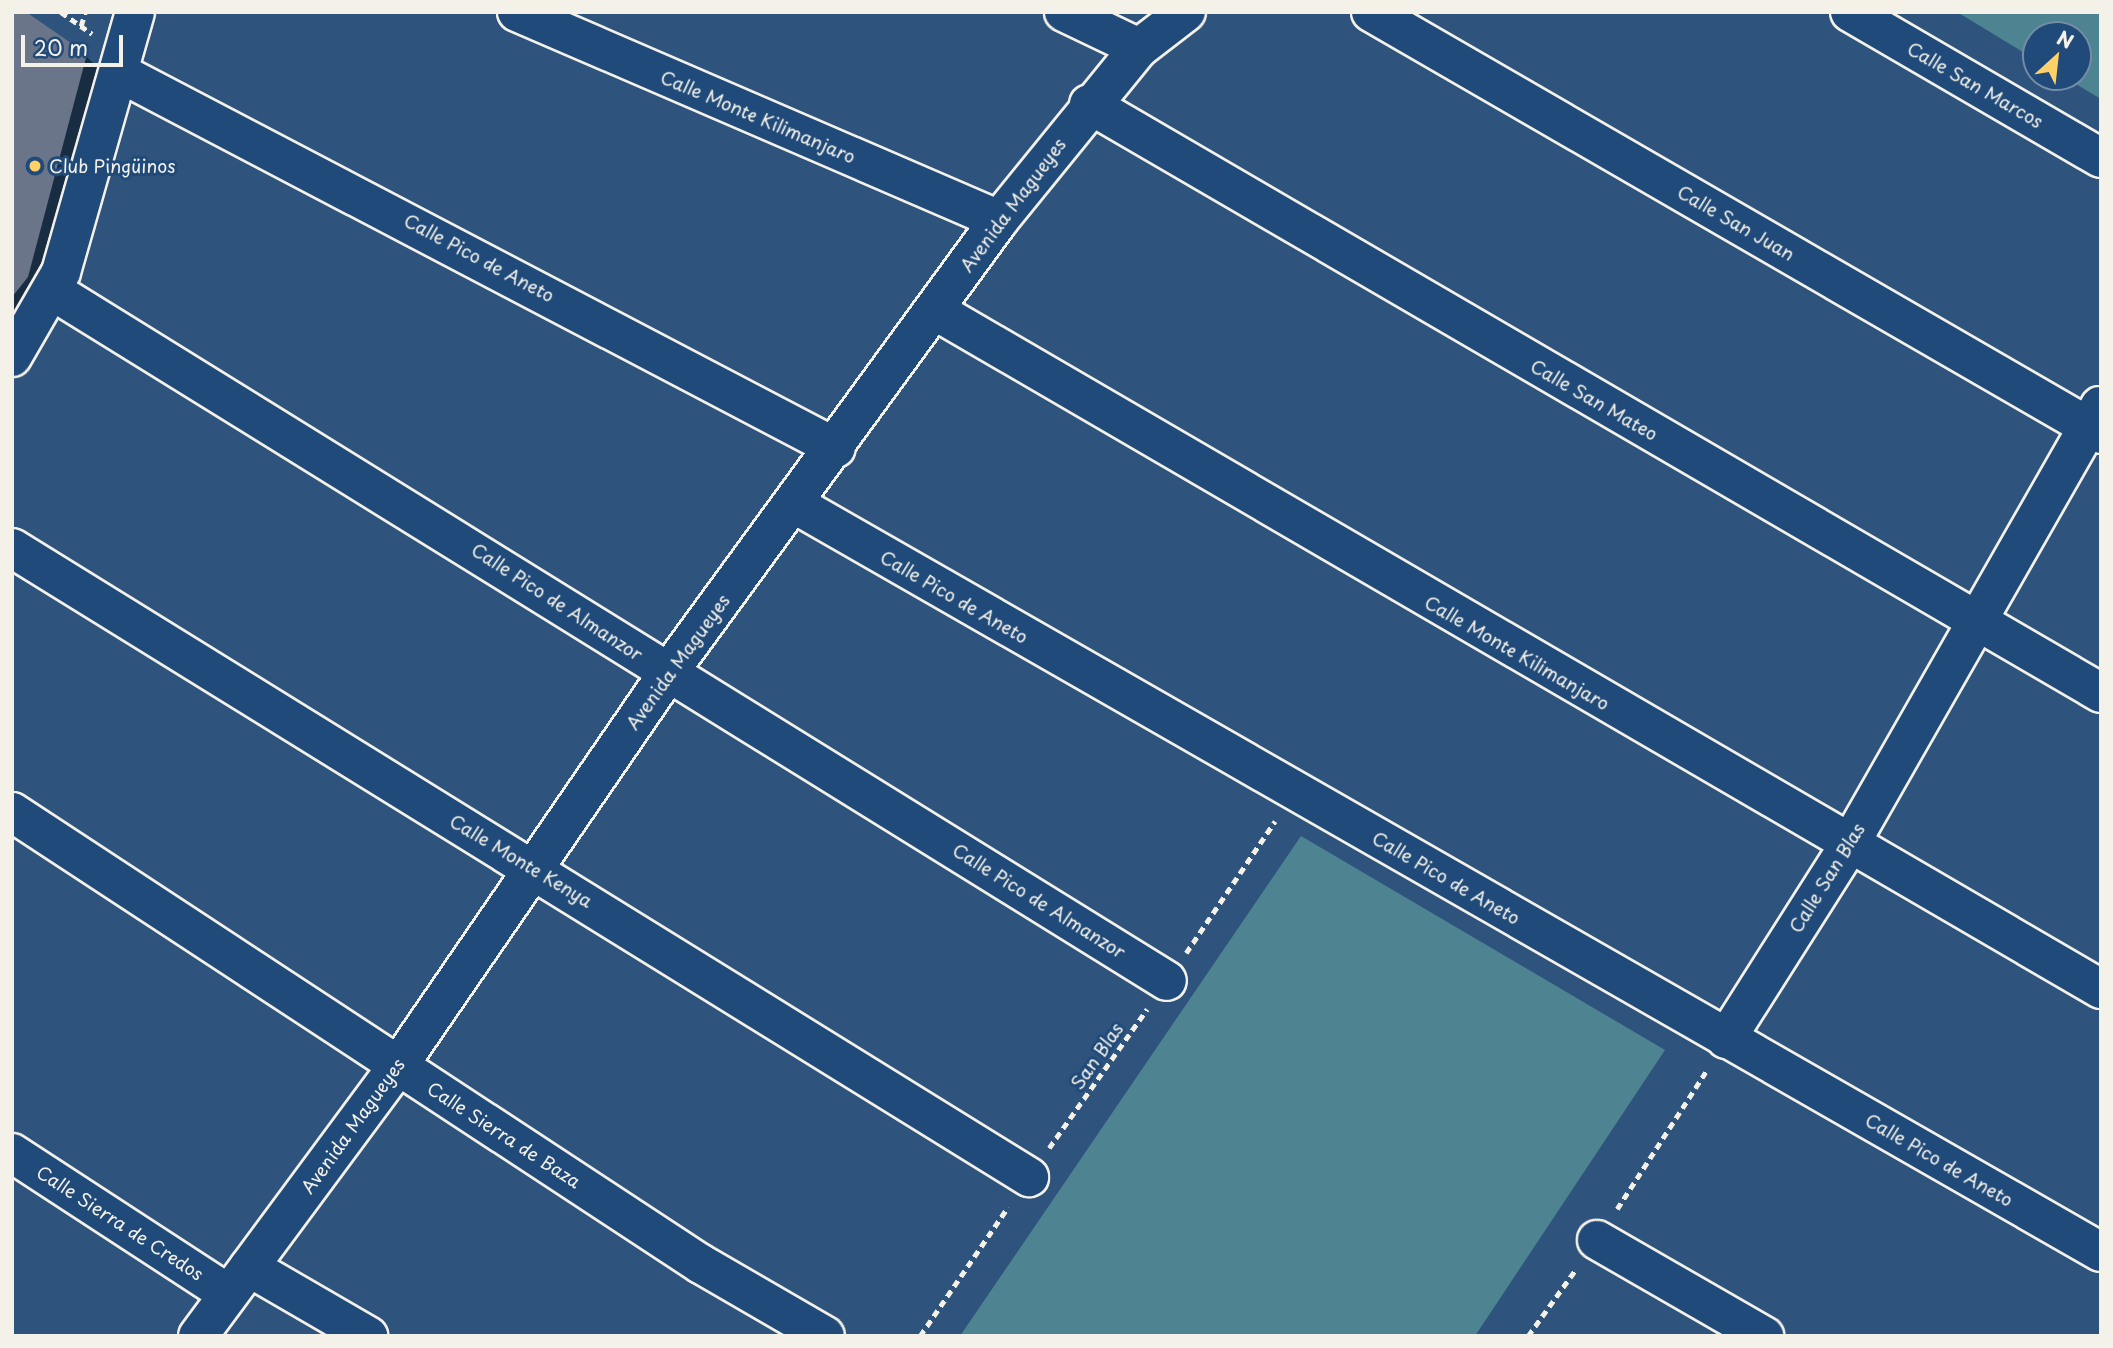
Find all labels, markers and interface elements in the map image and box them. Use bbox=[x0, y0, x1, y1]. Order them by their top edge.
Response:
scale bar bbox=[24, 21, 126, 65]
north arrow bbox=[2022, 21, 2092, 91]
text: N bbox=[2053, 23, 2079, 55]
text: 20 m bbox=[34, 31, 88, 63]
street label: Calle San Marcos bbox=[1903, 37, 2047, 133]
street label: Calle Monte Kilimanjaro bbox=[656, 66, 860, 168]
street label: Avenida Magueyes bbox=[956, 134, 1070, 276]
place label: Club Pingüinos bbox=[49, 155, 176, 177]
marker: Club Pingüinos bbox=[27, 158, 43, 174]
street label: Calle San Juan bbox=[1674, 181, 1798, 265]
street label: Calle Pico de Aneto bbox=[399, 209, 559, 307]
street label: Calle San Mateo bbox=[1527, 355, 1661, 445]
street label: Calle Pico de Almanzor bbox=[467, 538, 647, 666]
street label: Calle Pico de Aneto bbox=[876, 545, 1032, 649]
street label: Avenida Magueyes bbox=[622, 591, 734, 733]
street label: Calle Monte Kilimanjaro bbox=[1420, 591, 1614, 715]
street label: Calle Monte Kenya bbox=[445, 809, 597, 913]
street label: Calle San Blas bbox=[1785, 819, 1869, 937]
street label: Calle Pico de Aneto bbox=[1368, 826, 1524, 930]
street label: Calle Pico de Almanzor bbox=[948, 839, 1130, 963]
street label: San Blas bbox=[1067, 1019, 1127, 1093]
street label: Avenida Magueyes bbox=[297, 1055, 409, 1197]
street label: Calle Sierra de Baza bbox=[423, 1077, 585, 1193]
street label: Calle Pico de Aneto bbox=[1861, 1108, 2017, 1212]
street label: Calle Sierra de Credos bbox=[33, 1161, 207, 1285]

